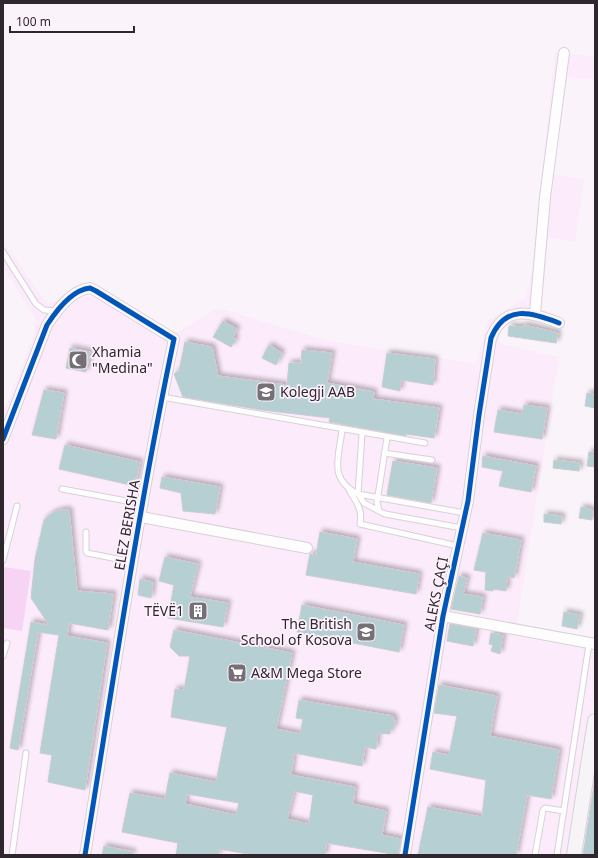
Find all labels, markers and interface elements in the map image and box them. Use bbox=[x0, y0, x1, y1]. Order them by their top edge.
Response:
scale bar bbox=[10, 8, 134, 34]
text: 100 m bbox=[16, 13, 51, 30]
place label: Xhamia "Medina" bbox=[92, 342, 153, 377]
mosque icon: Xhamia "Medina" bbox=[67, 349, 89, 371]
school or university icon: Kolegji AAB bbox=[255, 381, 277, 403]
place label: Kolegji AAB bbox=[280, 382, 355, 401]
street label: ELEZ BERISHA bbox=[109, 478, 144, 572]
street label: ALEKS ÇAÇI bbox=[419, 555, 452, 633]
building icon: TËVË1 bbox=[187, 600, 209, 622]
place label: TËVË1 bbox=[144, 601, 184, 620]
place label: The British School of Kosova bbox=[241, 614, 352, 649]
school or university icon: The British School of Kosova bbox=[355, 621, 377, 643]
supermarket icon: A&M Mega Store bbox=[226, 662, 248, 684]
place label: A&M Mega Store bbox=[251, 663, 362, 682]

